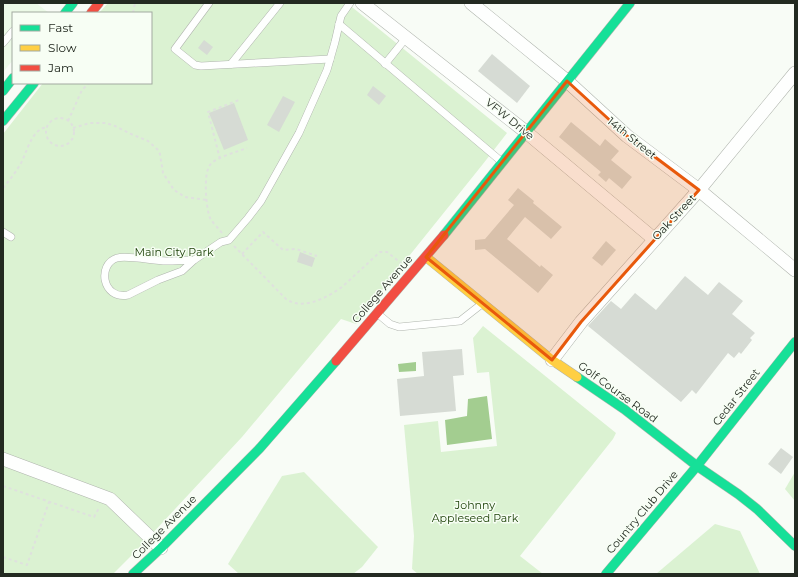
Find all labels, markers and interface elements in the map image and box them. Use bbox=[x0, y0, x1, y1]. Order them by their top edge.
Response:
legend bbox=[12, 12, 152, 84]
text: Fast bbox=[48, 20, 73, 35]
text: Slow bbox=[48, 40, 77, 55]
text: Jam bbox=[47, 60, 74, 75]
street label: VFW Drive bbox=[483, 95, 537, 143]
street label: 14th Street bbox=[605, 114, 660, 162]
street label: Oak Street bbox=[649, 190, 699, 243]
park label: Main City Park bbox=[135, 245, 214, 259]
street label: College Avenue bbox=[349, 252, 416, 326]
street label: Golf Course Road bbox=[576, 358, 660, 426]
street label: Cedar Street bbox=[709, 365, 763, 428]
street label: Country Club Drive bbox=[603, 467, 681, 556]
street label: College Avenue bbox=[129, 492, 199, 562]
park label: Johnny Appleseed Park bbox=[432, 498, 519, 525]

